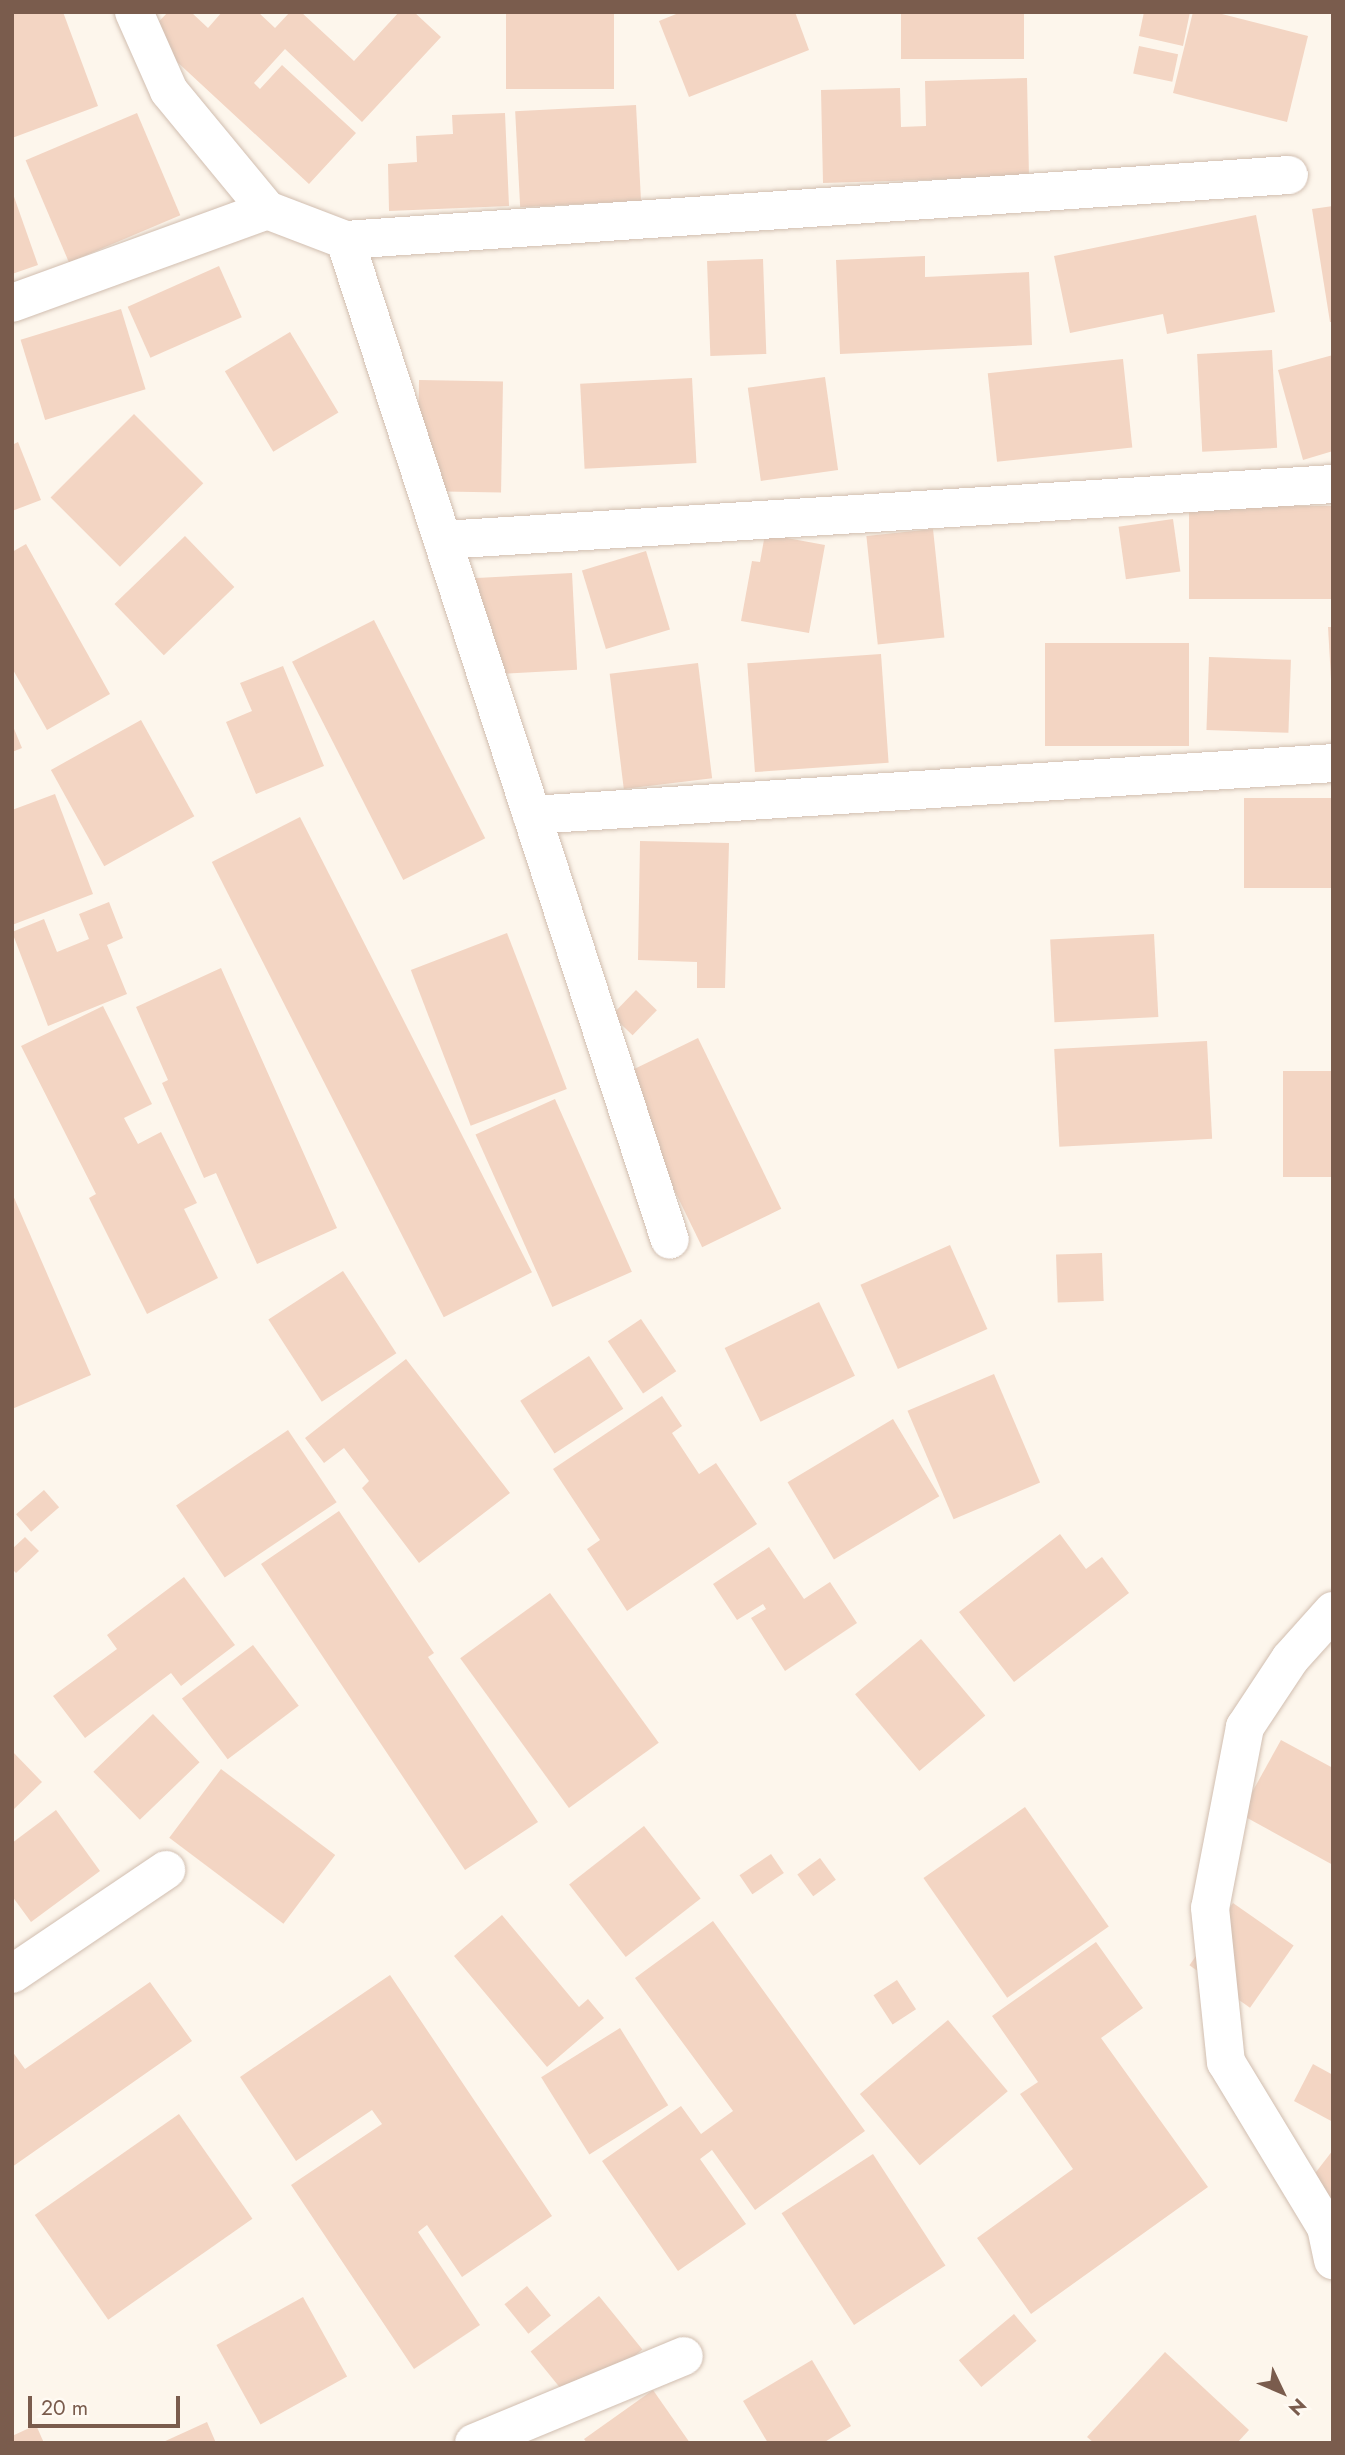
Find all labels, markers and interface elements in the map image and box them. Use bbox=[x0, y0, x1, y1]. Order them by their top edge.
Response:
north arrow bbox=[1247, 2357, 1317, 2427]
scale bar bbox=[32, 2382, 184, 2426]
text: N bbox=[1283, 2392, 1312, 2422]
text: 20 m bbox=[41, 2393, 88, 2423]

